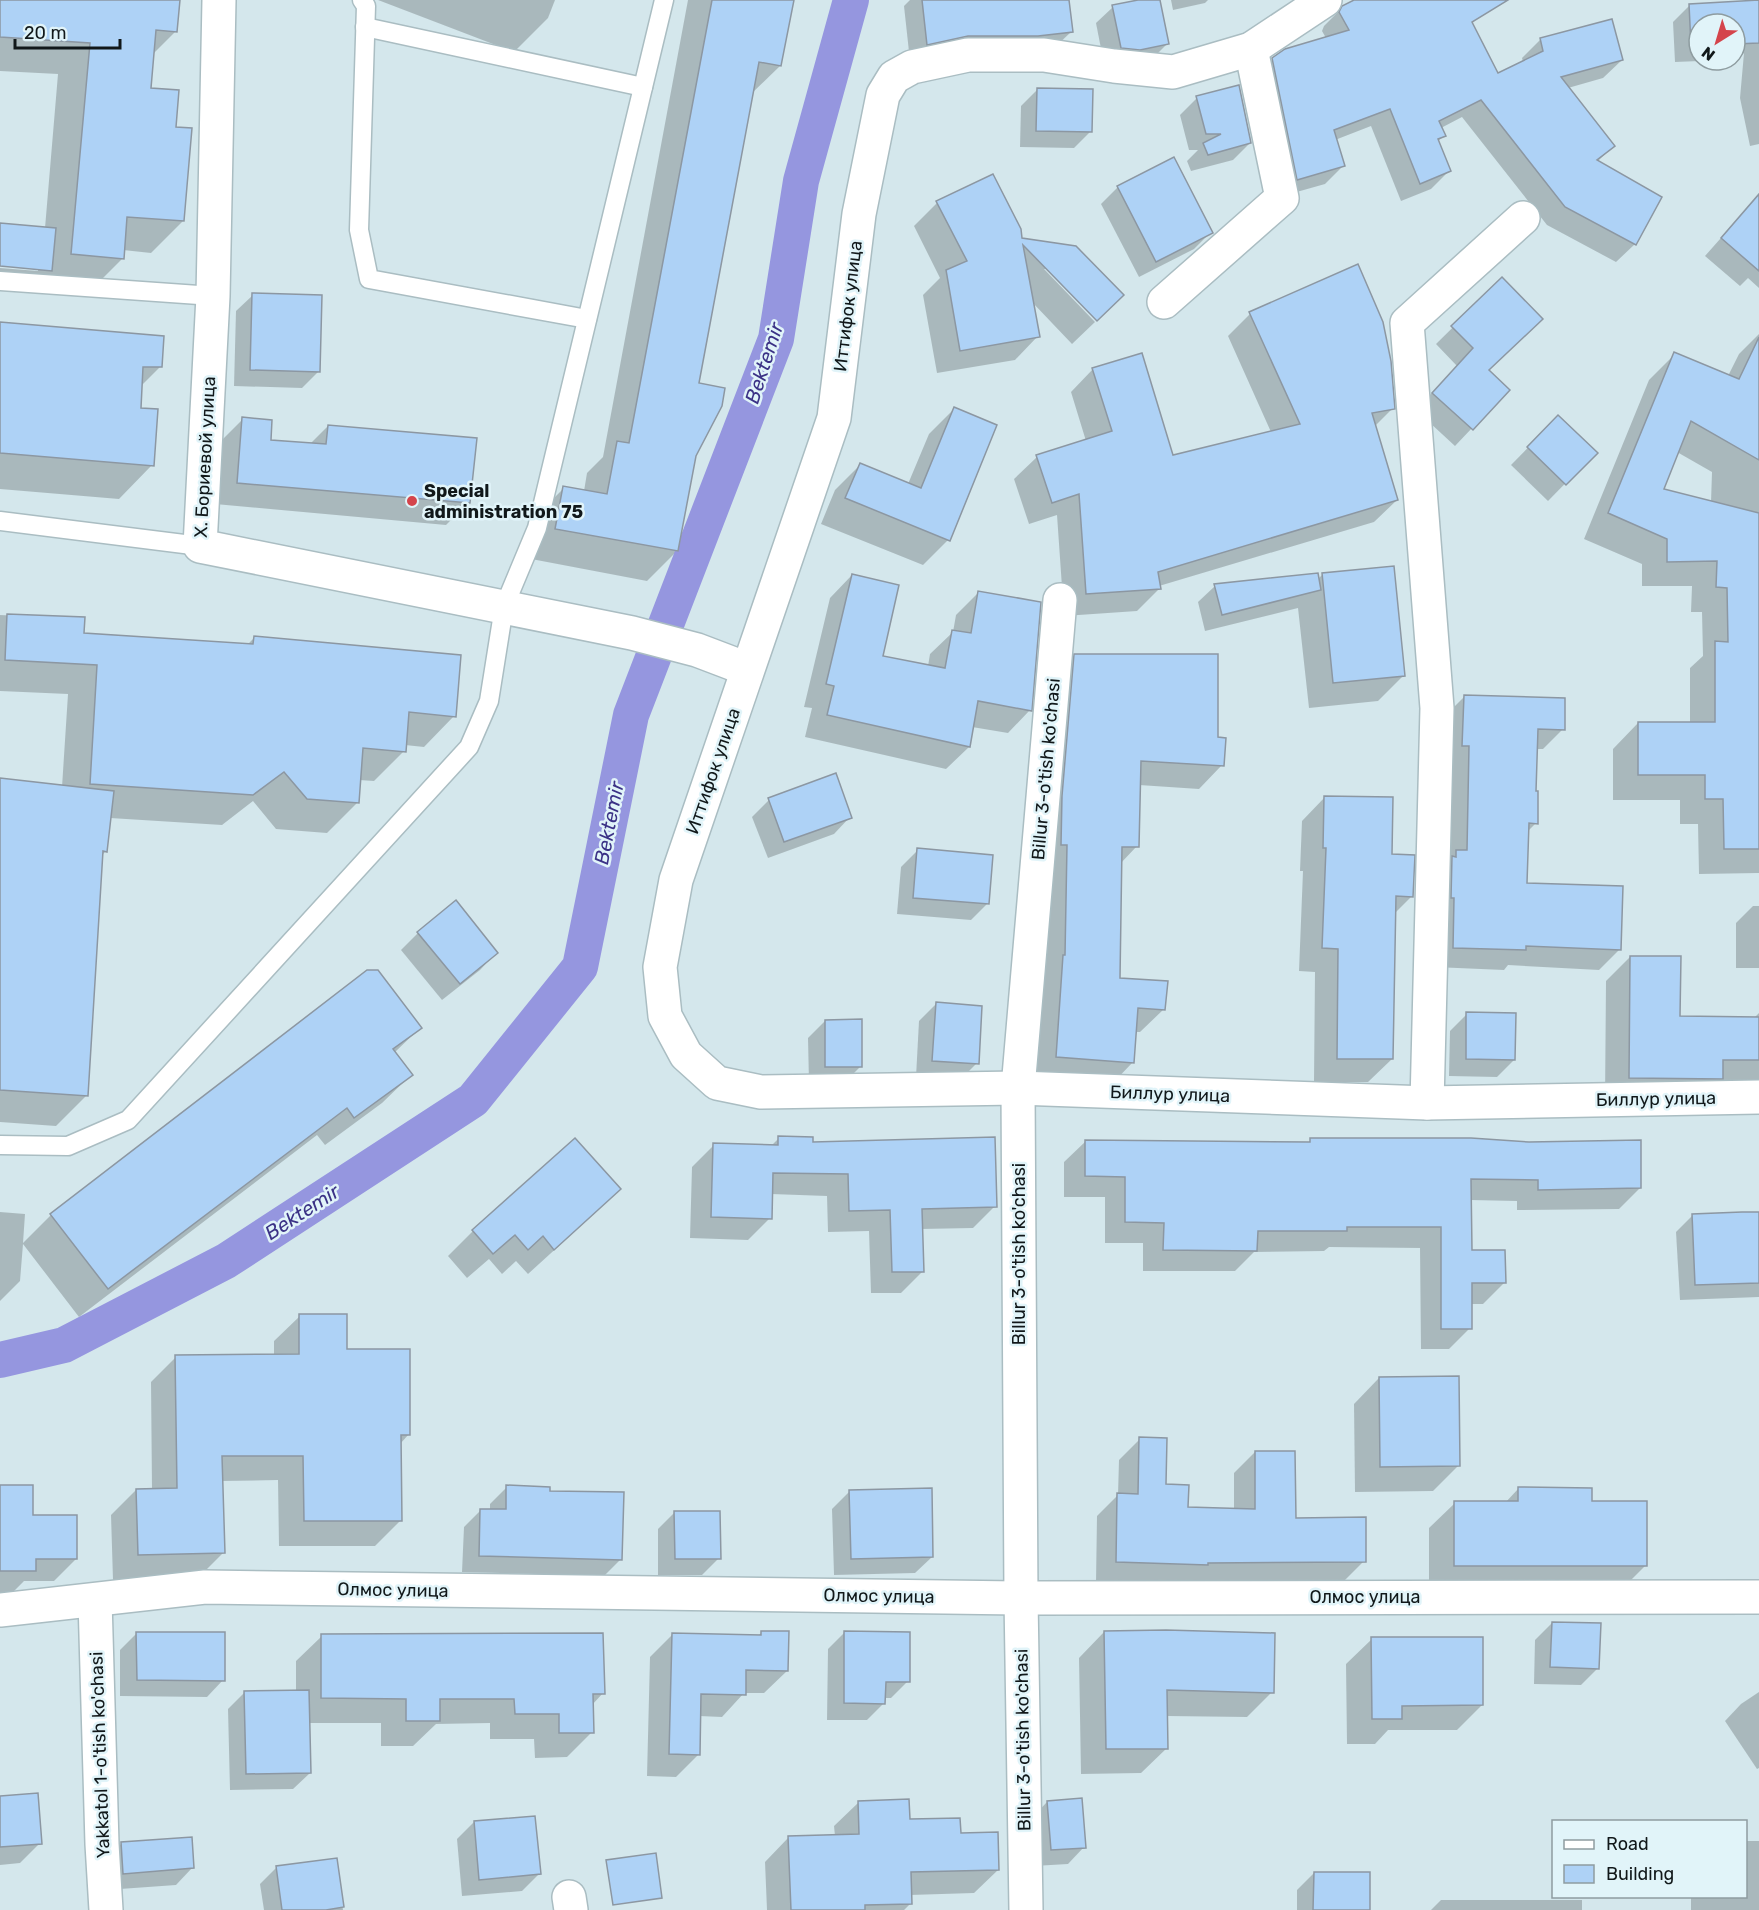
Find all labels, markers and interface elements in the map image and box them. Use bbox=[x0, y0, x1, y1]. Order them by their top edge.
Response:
scale bar bbox=[15, 12, 120, 50]
north arrow bbox=[1687, 12, 1747, 72]
text: 20 m bbox=[24, 22, 66, 44]
text: N bbox=[1698, 43, 1719, 65]
street label: Иттифок улица bbox=[829, 239, 867, 373]
water label: Bektemir bbox=[740, 318, 789, 407]
street label: Х. Бориевой улица bbox=[190, 376, 220, 538]
place label: Special administration 75 bbox=[424, 480, 583, 523]
marker: Special administration 75 bbox=[405, 494, 419, 508]
street label: Billur 3-o'tish ko'chasi bbox=[1027, 677, 1065, 861]
street label: Иттифок улица bbox=[681, 705, 745, 837]
water label: Bektemir bbox=[589, 778, 629, 867]
street label: Биллур улица bbox=[1110, 1081, 1230, 1107]
street label: Биллур улица bbox=[1596, 1087, 1716, 1111]
street label: Billur 3-o'tish ko'chasi bbox=[1008, 1163, 1030, 1345]
water label: Bektemir bbox=[260, 1178, 345, 1245]
street label: Олмос улица bbox=[337, 1578, 449, 1602]
street label: Олмос улица bbox=[823, 1584, 935, 1608]
street label: Олмос улица bbox=[1309, 1586, 1421, 1608]
street label: Billur 3-o'tish ko'chasi bbox=[1010, 1649, 1036, 1831]
street label: Yakkatol 1-o'tish ko'chasi bbox=[85, 1651, 115, 1859]
legend bbox=[1552, 1820, 1747, 1898]
text: Road bbox=[1606, 1833, 1649, 1855]
text: Building bbox=[1606, 1863, 1674, 1885]

